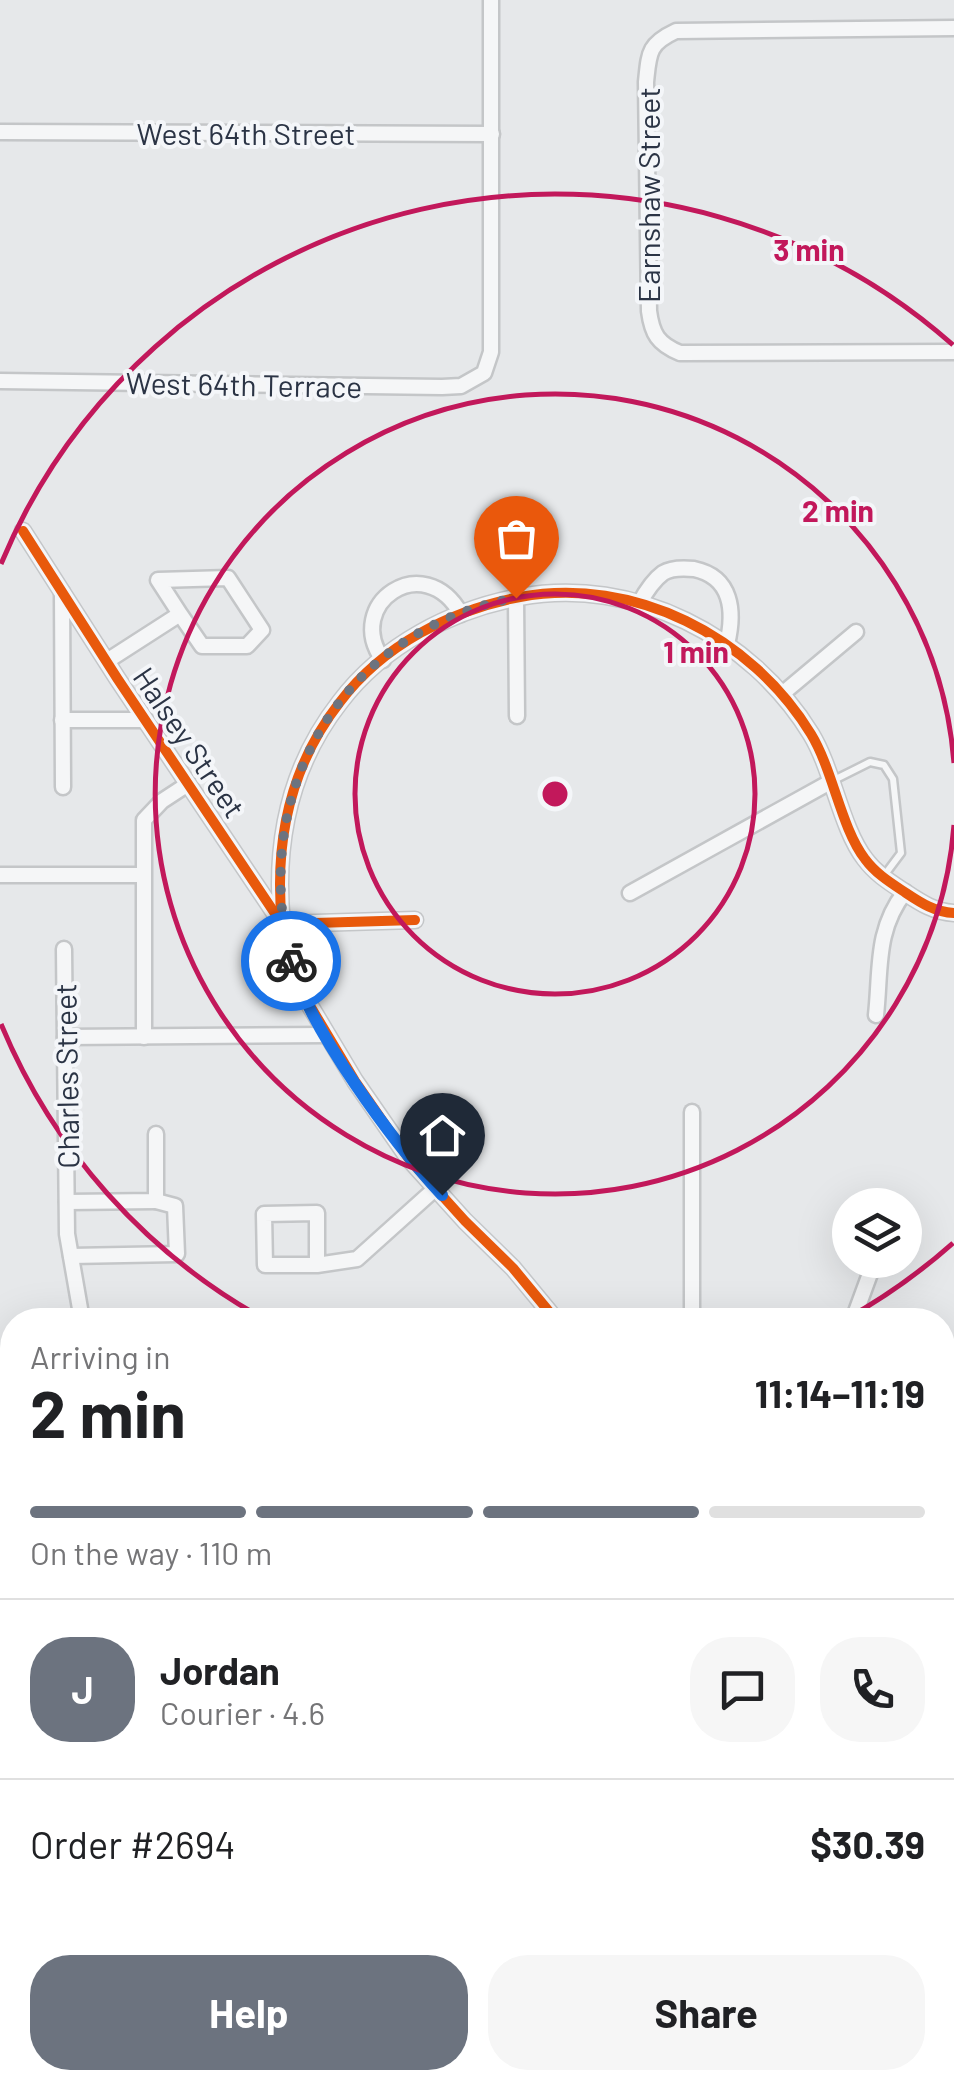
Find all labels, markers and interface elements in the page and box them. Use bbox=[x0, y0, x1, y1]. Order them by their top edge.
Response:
street label: Earnshaw Street bbox=[630, 87, 666, 303]
street label: West 64th Street bbox=[137, 115, 355, 151]
text: 3 min bbox=[773, 231, 845, 267]
street label: West 64th Terrace bbox=[125, 364, 363, 404]
text: 2 min bbox=[802, 492, 874, 528]
pin bbox=[474, 496, 559, 599]
icon: bag bbox=[489, 511, 544, 566]
text: 1 min bbox=[663, 633, 729, 669]
street label: Halsey Street bbox=[127, 660, 253, 824]
centre of rings bbox=[537, 776, 573, 812]
courier bbox=[241, 911, 341, 1011]
icon: bike bbox=[264, 934, 319, 989]
street label: Charles Street bbox=[46, 983, 86, 1169]
pin bbox=[400, 1093, 485, 1196]
icon: home bbox=[415, 1108, 470, 1163]
map controls bbox=[832, 1188, 922, 1278]
button: layers bbox=[832, 1188, 922, 1278]
text: Arriving in bbox=[30, 1337, 170, 1375]
text: 11:14–11:19 bbox=[755, 1370, 925, 1416]
text: 2 min bbox=[30, 1373, 186, 1451]
text: On the way · 110 m bbox=[30, 1533, 272, 1571]
button: chat bbox=[690, 1637, 795, 1742]
button: phone bbox=[820, 1637, 925, 1742]
text: Jordan bbox=[160, 1647, 280, 1693]
text: J bbox=[71, 1666, 94, 1712]
text: Courier · 4.6 bbox=[160, 1693, 325, 1731]
text: Order #2694 bbox=[30, 1821, 235, 1867]
text: $30.39 bbox=[810, 1821, 925, 1867]
button: Help bbox=[30, 1955, 468, 2070]
button: Share bbox=[488, 1955, 925, 2070]

